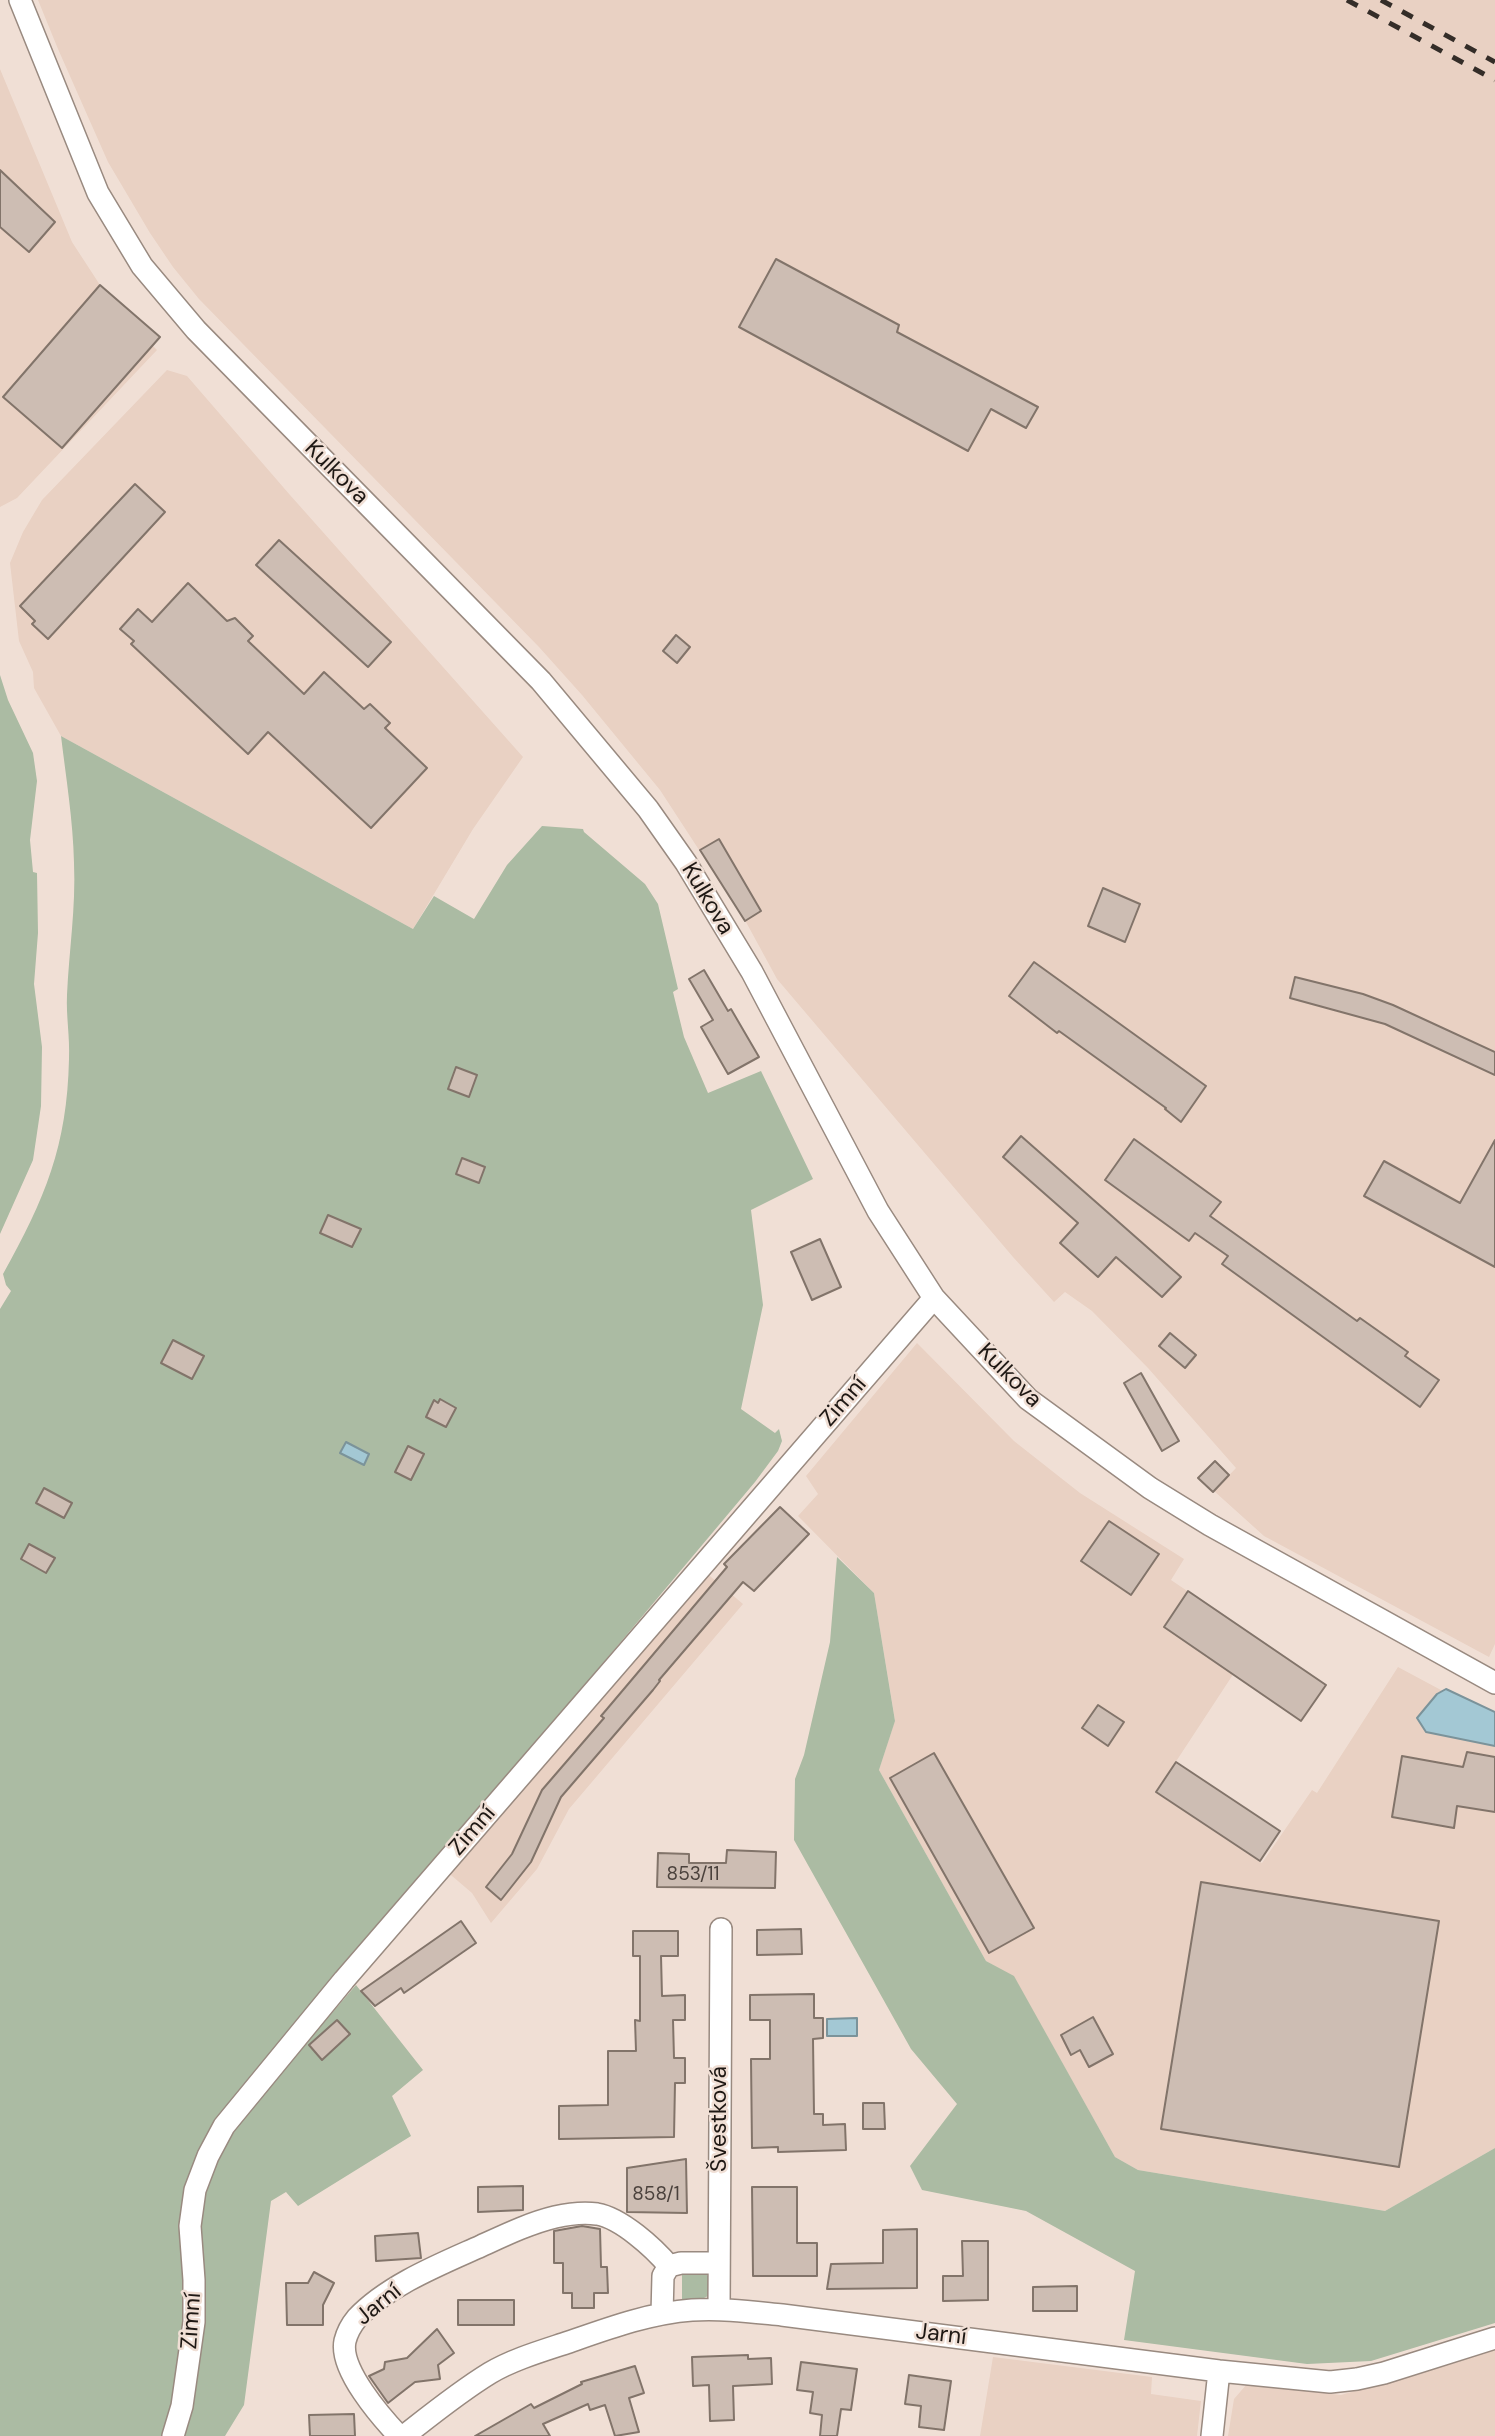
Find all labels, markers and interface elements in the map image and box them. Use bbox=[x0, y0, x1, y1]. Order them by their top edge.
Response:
street label: Kulkova bbox=[298, 435, 374, 511]
street label: Kulkova bbox=[675, 858, 739, 940]
street label: Kulkova bbox=[971, 1338, 1047, 1414]
street label: Zimní bbox=[815, 1372, 873, 1432]
street label: Zimní bbox=[444, 1801, 502, 1861]
house number: 853/11 bbox=[667, 1864, 719, 1886]
street label: Švestková bbox=[706, 2066, 734, 2172]
house number: 858/1 bbox=[632, 2184, 680, 2206]
street label: Jarní bbox=[351, 2278, 407, 2332]
street label: Zimní bbox=[176, 2292, 208, 2350]
street label: Jarní bbox=[914, 2318, 968, 2352]

